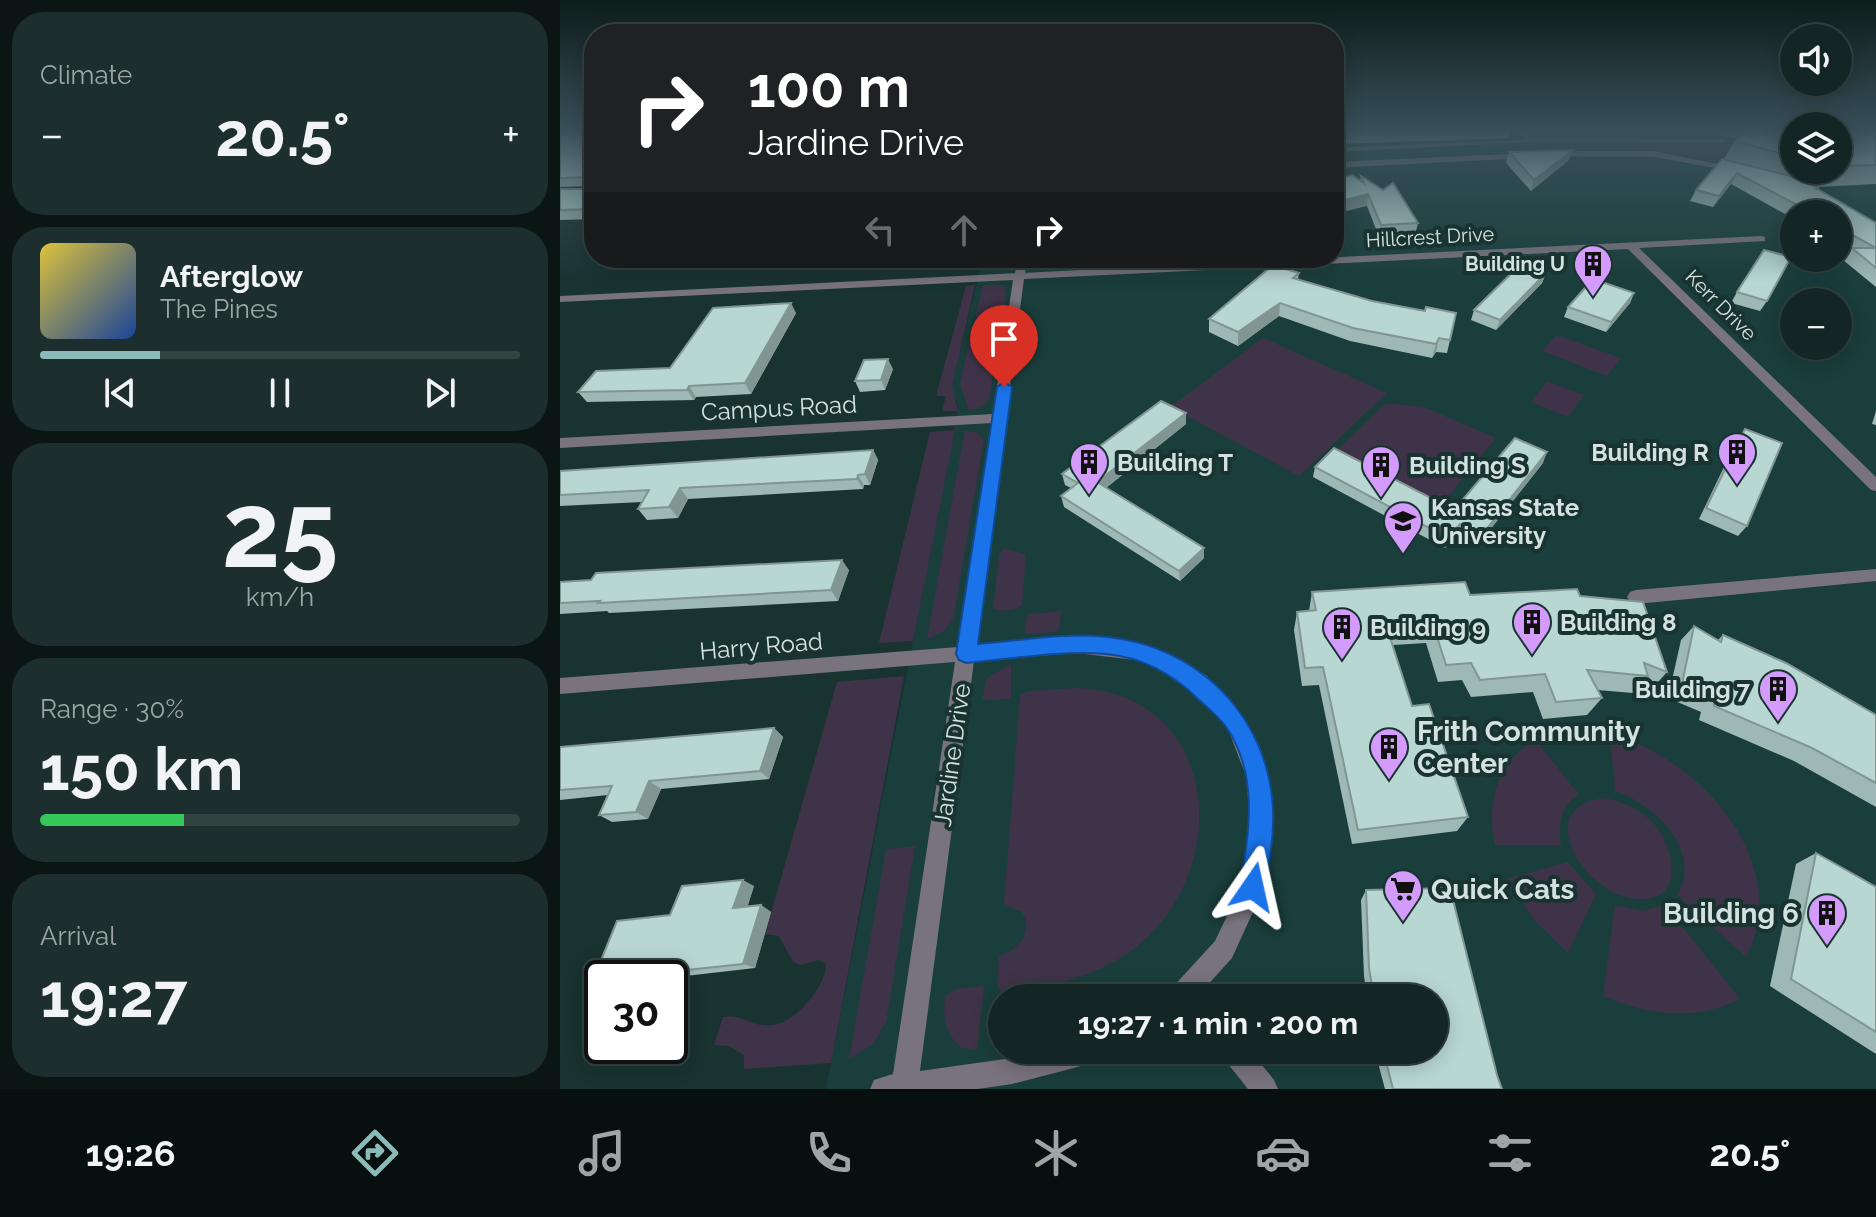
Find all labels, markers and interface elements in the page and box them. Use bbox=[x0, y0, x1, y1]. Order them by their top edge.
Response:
map controls bbox=[1780, 24, 1852, 360]
button: sound bbox=[1780, 24, 1852, 96]
text: 100 m bbox=[748, 54, 910, 120]
icon: right bbox=[616, 56, 720, 160]
text: Climate bbox=[40, 60, 132, 90]
text: 20.5° bbox=[215, 100, 350, 170]
text: − bbox=[40, 109, 64, 160]
text: + bbox=[502, 109, 520, 160]
button: layers bbox=[1780, 112, 1852, 184]
text: Jardine Drive bbox=[748, 121, 964, 163]
button: + bbox=[1780, 200, 1852, 272]
icon: left bbox=[858, 208, 902, 252]
icon: ahead bbox=[942, 208, 986, 252]
icon: right bbox=[1026, 208, 1070, 252]
street label: Hillcrest Drive bbox=[1365, 222, 1495, 252]
building icon: Building U bbox=[1572, 243, 1614, 298]
place label: Building U bbox=[1465, 252, 1565, 276]
text: Afterglow bbox=[160, 259, 303, 294]
street label: Kerr Drive bbox=[1681, 265, 1762, 346]
button: − bbox=[1780, 288, 1852, 360]
text: The Pines bbox=[160, 294, 278, 324]
pin bbox=[970, 305, 1038, 387]
icon: arrive bbox=[982, 317, 1026, 361]
icon: previous bbox=[98, 371, 142, 415]
icon: pause bbox=[258, 371, 302, 415]
icon: next bbox=[418, 371, 462, 415]
street label: Campus Road bbox=[700, 389, 858, 427]
building icon: Building R bbox=[1716, 431, 1758, 486]
place label: Building R bbox=[1591, 438, 1709, 467]
building icon: Building T bbox=[1068, 441, 1110, 496]
building icon: Building S bbox=[1360, 444, 1402, 499]
place label: Building T bbox=[1117, 448, 1233, 477]
place label: Building S bbox=[1409, 451, 1526, 480]
text: 25 bbox=[222, 469, 338, 591]
place label: Kansas State University bbox=[1431, 493, 1579, 550]
school or university icon: Kansas State University bbox=[1382, 500, 1424, 555]
text: km/h bbox=[246, 582, 314, 612]
building icon: Building 8 bbox=[1511, 601, 1553, 656]
building icon: Building 9 bbox=[1321, 606, 1363, 661]
place label: Building 8 bbox=[1560, 608, 1676, 637]
place label: Building 9 bbox=[1370, 613, 1486, 642]
street label: Harry Road bbox=[698, 626, 824, 666]
building icon: Building 7 bbox=[1757, 668, 1799, 723]
place label: Building 7 bbox=[1635, 675, 1751, 704]
street label: Jardine Drive bbox=[928, 682, 976, 828]
text: Range · 30% bbox=[40, 694, 184, 724]
place label: Frith Community Center bbox=[1417, 715, 1641, 780]
building icon: Frith Community Center bbox=[1368, 726, 1410, 781]
text: 150 km bbox=[40, 734, 243, 804]
position arrow bbox=[1211, 845, 1295, 929]
supermarket icon: Quick Cats bbox=[1382, 868, 1424, 923]
place label: Quick Cats bbox=[1431, 873, 1574, 906]
building icon: Building 6 bbox=[1806, 892, 1848, 947]
place label: Building 6 bbox=[1663, 897, 1799, 930]
text: Arrival bbox=[40, 921, 116, 951]
speed limit sign: 30 bbox=[584, 960, 688, 1064]
text: 19:27 bbox=[40, 961, 187, 1031]
text: 19:27 · 1 min · 200 m bbox=[1078, 1006, 1358, 1041]
icon: directions bbox=[347, 1125, 403, 1181]
icon: music bbox=[574, 1125, 630, 1181]
icon: phone bbox=[801, 1125, 857, 1181]
icon: climate bbox=[1028, 1125, 1084, 1181]
icon: car bbox=[1255, 1125, 1311, 1181]
icon: filters bbox=[1482, 1125, 1538, 1181]
text: 19:26 bbox=[86, 1132, 176, 1174]
text: 20.5° bbox=[1710, 1132, 1790, 1174]

